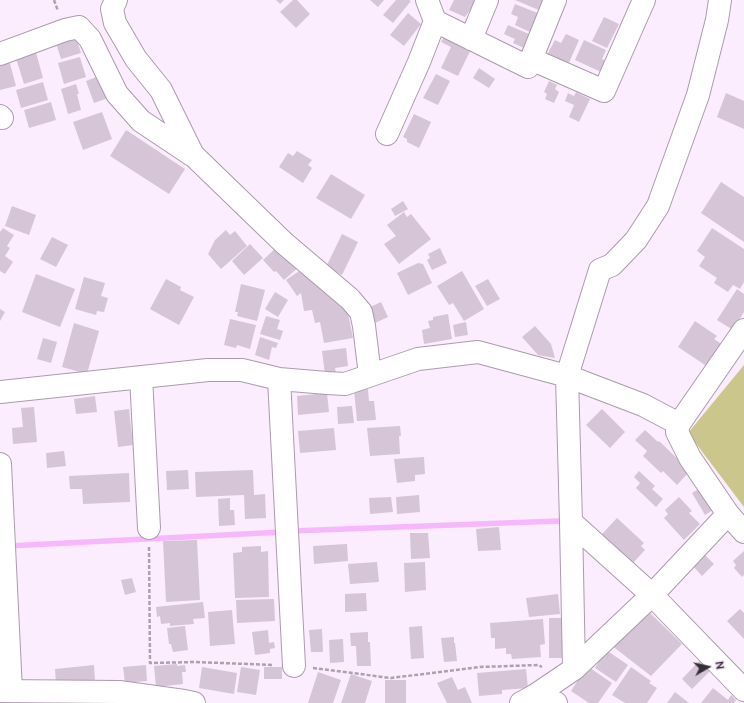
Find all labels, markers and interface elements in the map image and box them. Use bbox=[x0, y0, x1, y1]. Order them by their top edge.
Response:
north arrow bbox=[688, 647, 728, 687]
text: N bbox=[713, 660, 726, 670]

